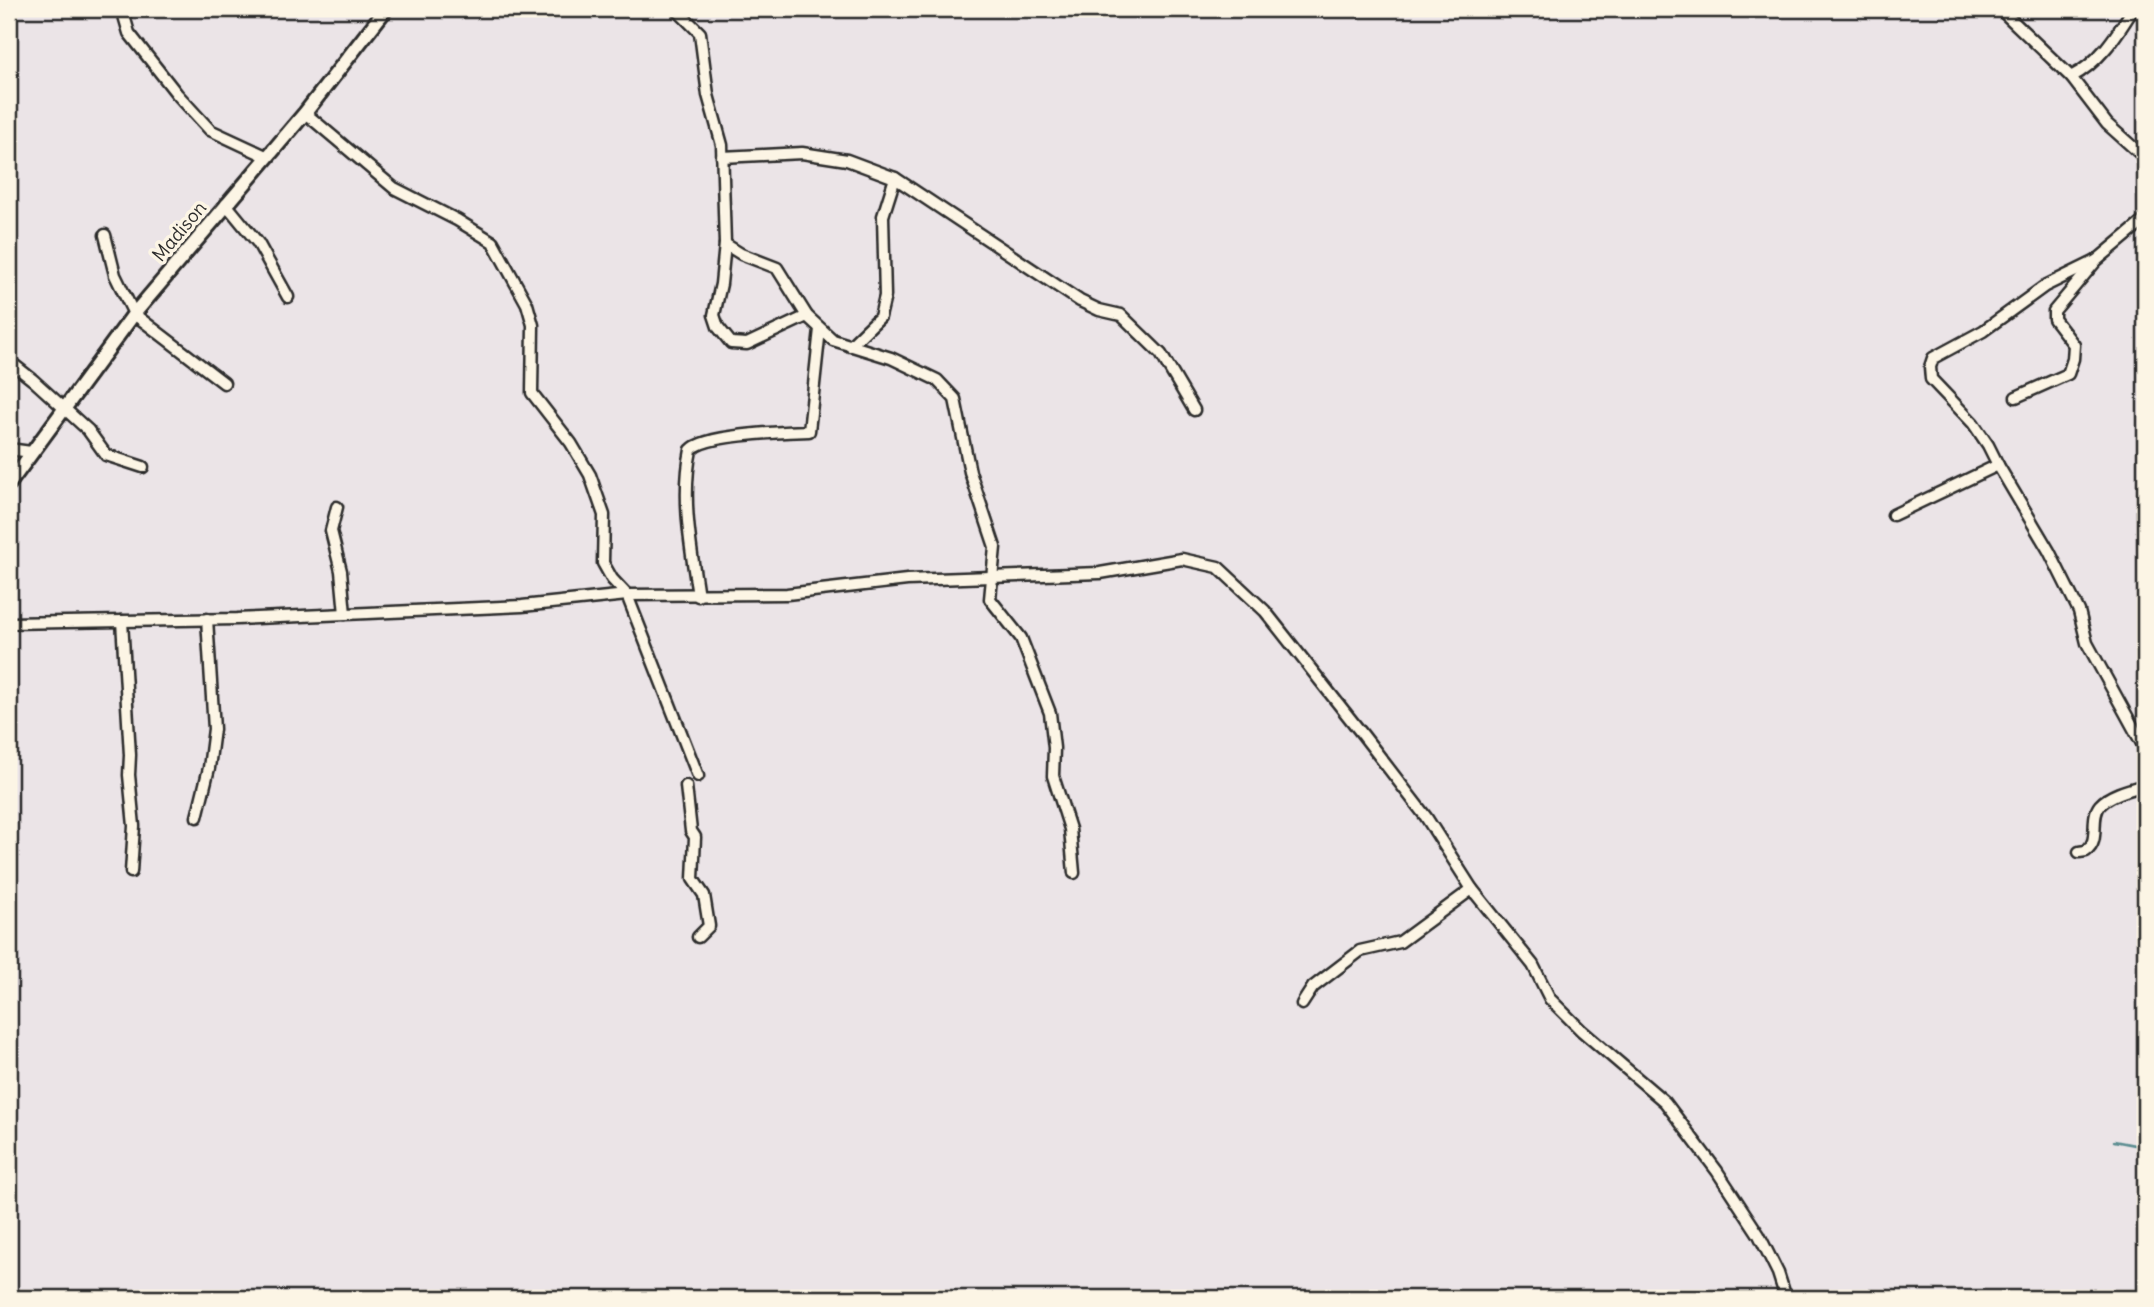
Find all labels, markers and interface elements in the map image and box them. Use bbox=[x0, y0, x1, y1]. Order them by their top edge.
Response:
street label: Madison bbox=[147, 196, 211, 266]

